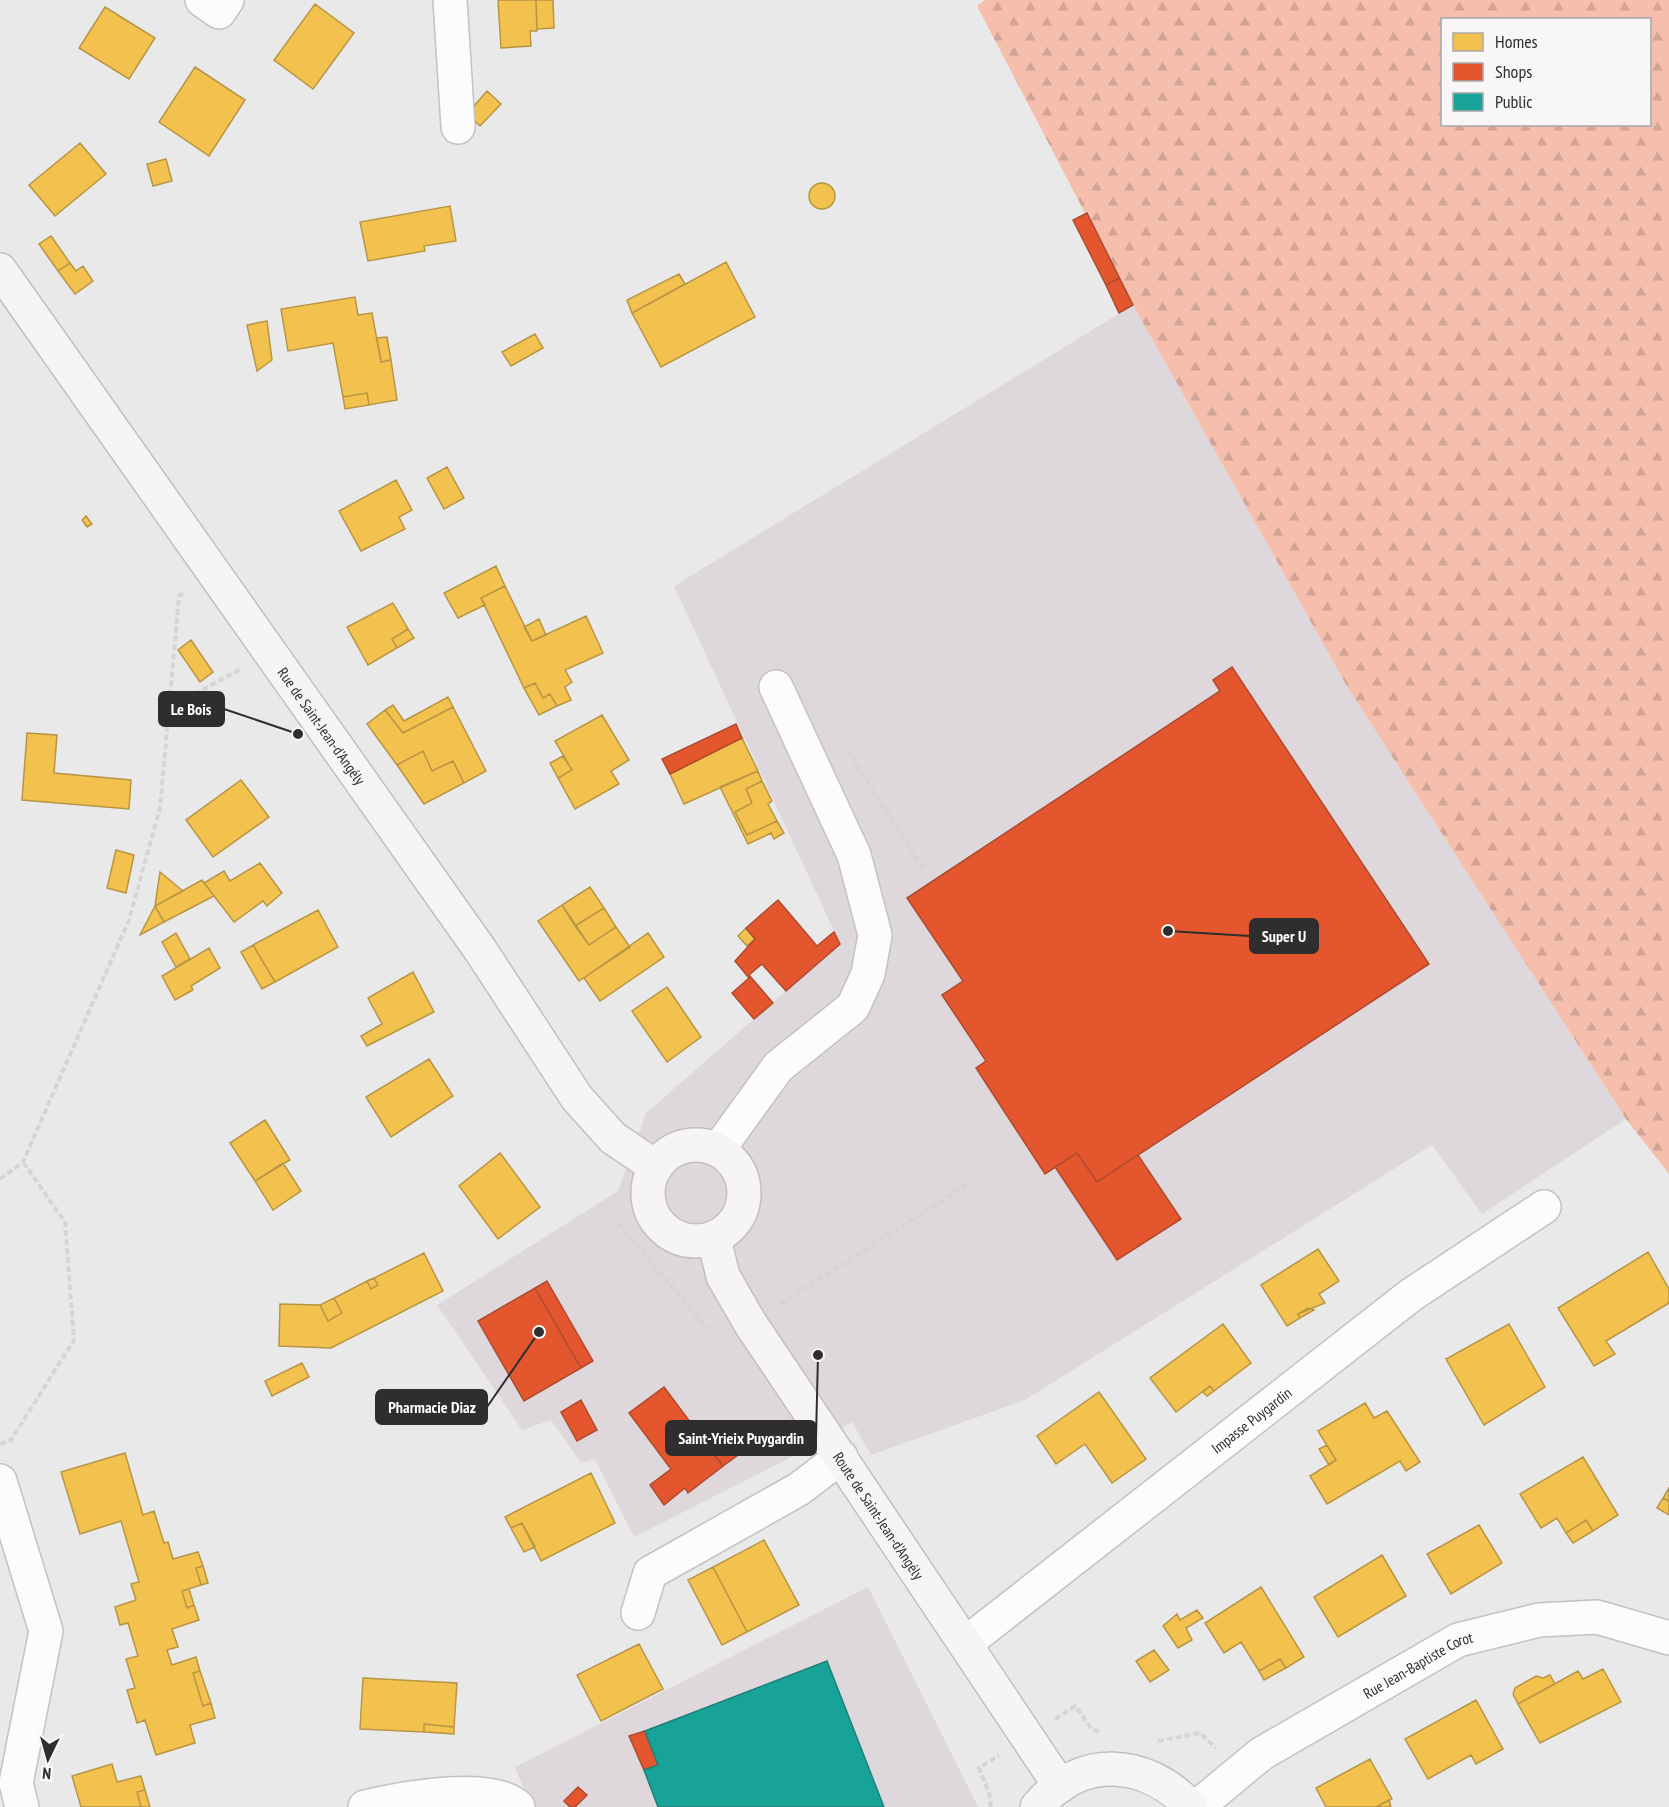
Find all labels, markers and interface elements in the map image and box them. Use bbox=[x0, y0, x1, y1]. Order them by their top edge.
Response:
legend bbox=[1441, 18, 1651, 126]
text: Homes bbox=[1495, 30, 1538, 53]
text: Shops bbox=[1495, 60, 1532, 83]
text: Public bbox=[1495, 90, 1533, 113]
street label: Rue de Saint-Jean-d'Angély bbox=[274, 663, 370, 789]
callout: Le Bois bbox=[159, 692, 224, 726]
text: Le Bois bbox=[171, 699, 212, 719]
callout: Super U bbox=[1250, 919, 1318, 953]
text: Super U bbox=[1262, 926, 1306, 946]
street label: Impasse Puygardin bbox=[1207, 1383, 1295, 1457]
callout: Pharmacie Diaz bbox=[376, 1390, 487, 1424]
text: Pharmacie Diaz bbox=[388, 1397, 476, 1417]
callout: Saint-Yrieix Puygardin bbox=[666, 1421, 816, 1455]
text: Saint-Yrieix Puygardin bbox=[678, 1428, 804, 1448]
street label: Route de Saint-Jean-d'Angély bbox=[829, 1448, 929, 1583]
street label: Rue Jean-Baptiste Corot bbox=[1360, 1627, 1475, 1702]
north arrow bbox=[18, 1729, 78, 1789]
text: N bbox=[42, 1764, 52, 1784]

